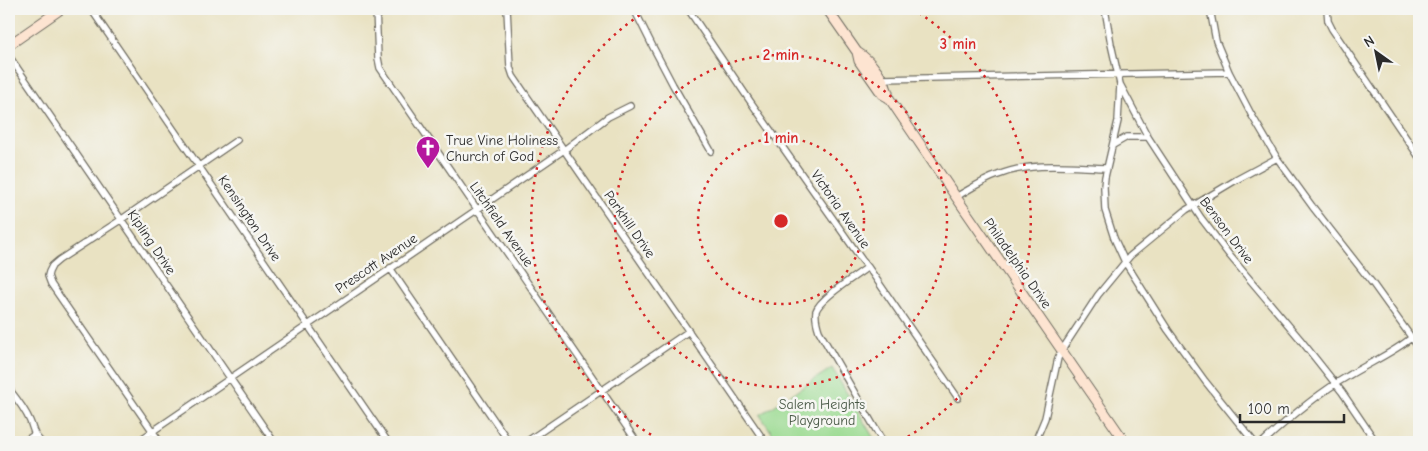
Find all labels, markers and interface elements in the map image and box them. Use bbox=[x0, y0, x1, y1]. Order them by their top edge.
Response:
north arrow bbox=[1350, 28, 1400, 78]
text: N bbox=[1361, 32, 1378, 51]
text: 3 min bbox=[940, 35, 976, 53]
text: 2 min bbox=[763, 46, 799, 64]
text: 1 min bbox=[764, 129, 798, 147]
place label: True Vine Holiness Church of God bbox=[446, 132, 558, 165]
church icon: True Vine Holiness Church of God bbox=[415, 135, 441, 169]
street label: Victoria Avenue bbox=[807, 167, 874, 252]
street label: Kensington Drive bbox=[214, 172, 285, 265]
street label: Litchfield Avenue bbox=[466, 178, 537, 270]
street label: Parkhill Drive bbox=[600, 187, 659, 261]
street label: Benson Drive bbox=[1196, 194, 1257, 267]
street label: Kipling Drive bbox=[124, 207, 180, 278]
centre of rings bbox=[772, 212, 790, 230]
street label: Philadelphia Drive bbox=[980, 215, 1055, 312]
street label: Prescott Avenue bbox=[332, 230, 421, 297]
scale bar bbox=[1240, 391, 1344, 423]
park label: Salem Heights Playground bbox=[779, 396, 865, 429]
text: 100 m bbox=[1248, 400, 1290, 418]

